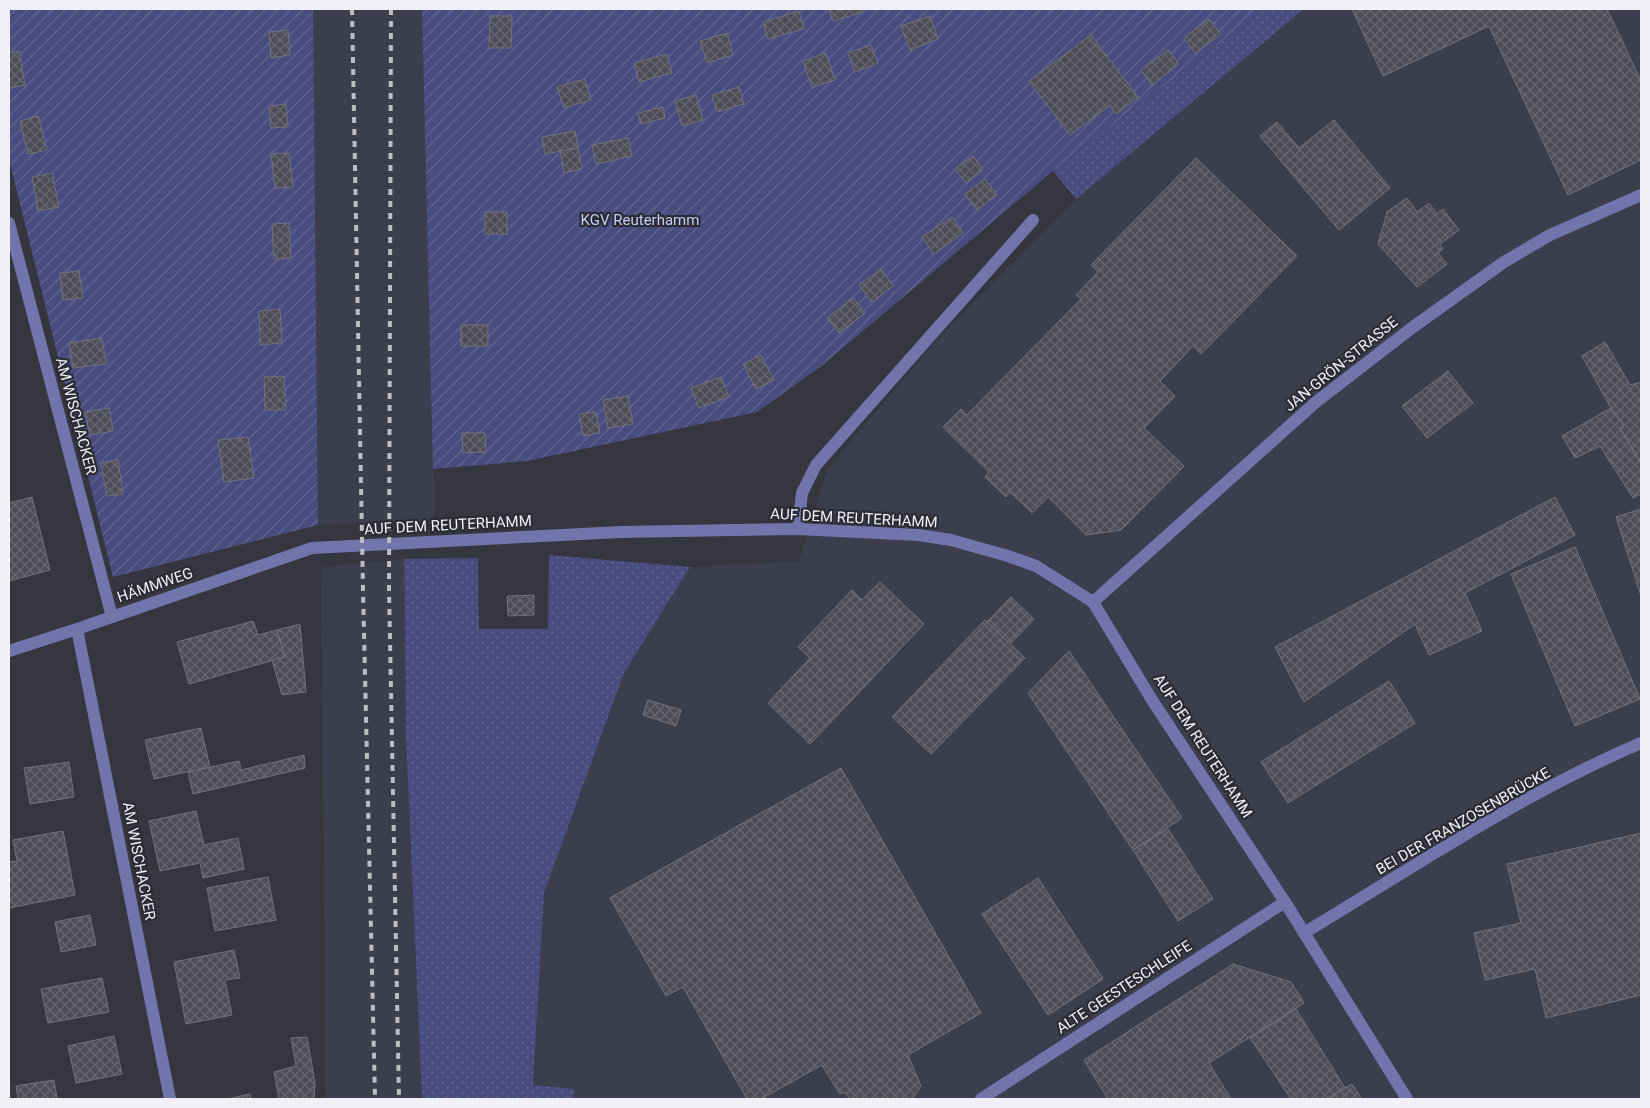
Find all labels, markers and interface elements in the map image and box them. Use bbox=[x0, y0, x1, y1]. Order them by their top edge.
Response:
park label: KGV Reuterhamm bbox=[581, 211, 699, 229]
street label: JAN-GRÖN-STRASSE bbox=[1281, 312, 1402, 415]
street label: AM WISCHACKER bbox=[52, 356, 100, 476]
street label: AUF DEM REUTERHAMM bbox=[770, 505, 938, 531]
street label: AUF DEM REUTERHAMM bbox=[364, 512, 532, 538]
street label: HÄMMWEG bbox=[115, 564, 195, 606]
street label: AUF DEM REUTERHAMM bbox=[1150, 671, 1256, 821]
street label: BEI DER FRANZOSENBRÜCKE bbox=[1373, 763, 1554, 878]
street label: AM WISCHACKER bbox=[119, 800, 159, 922]
street label: ALTE GEESTESCHLEIFE bbox=[1053, 936, 1195, 1037]

